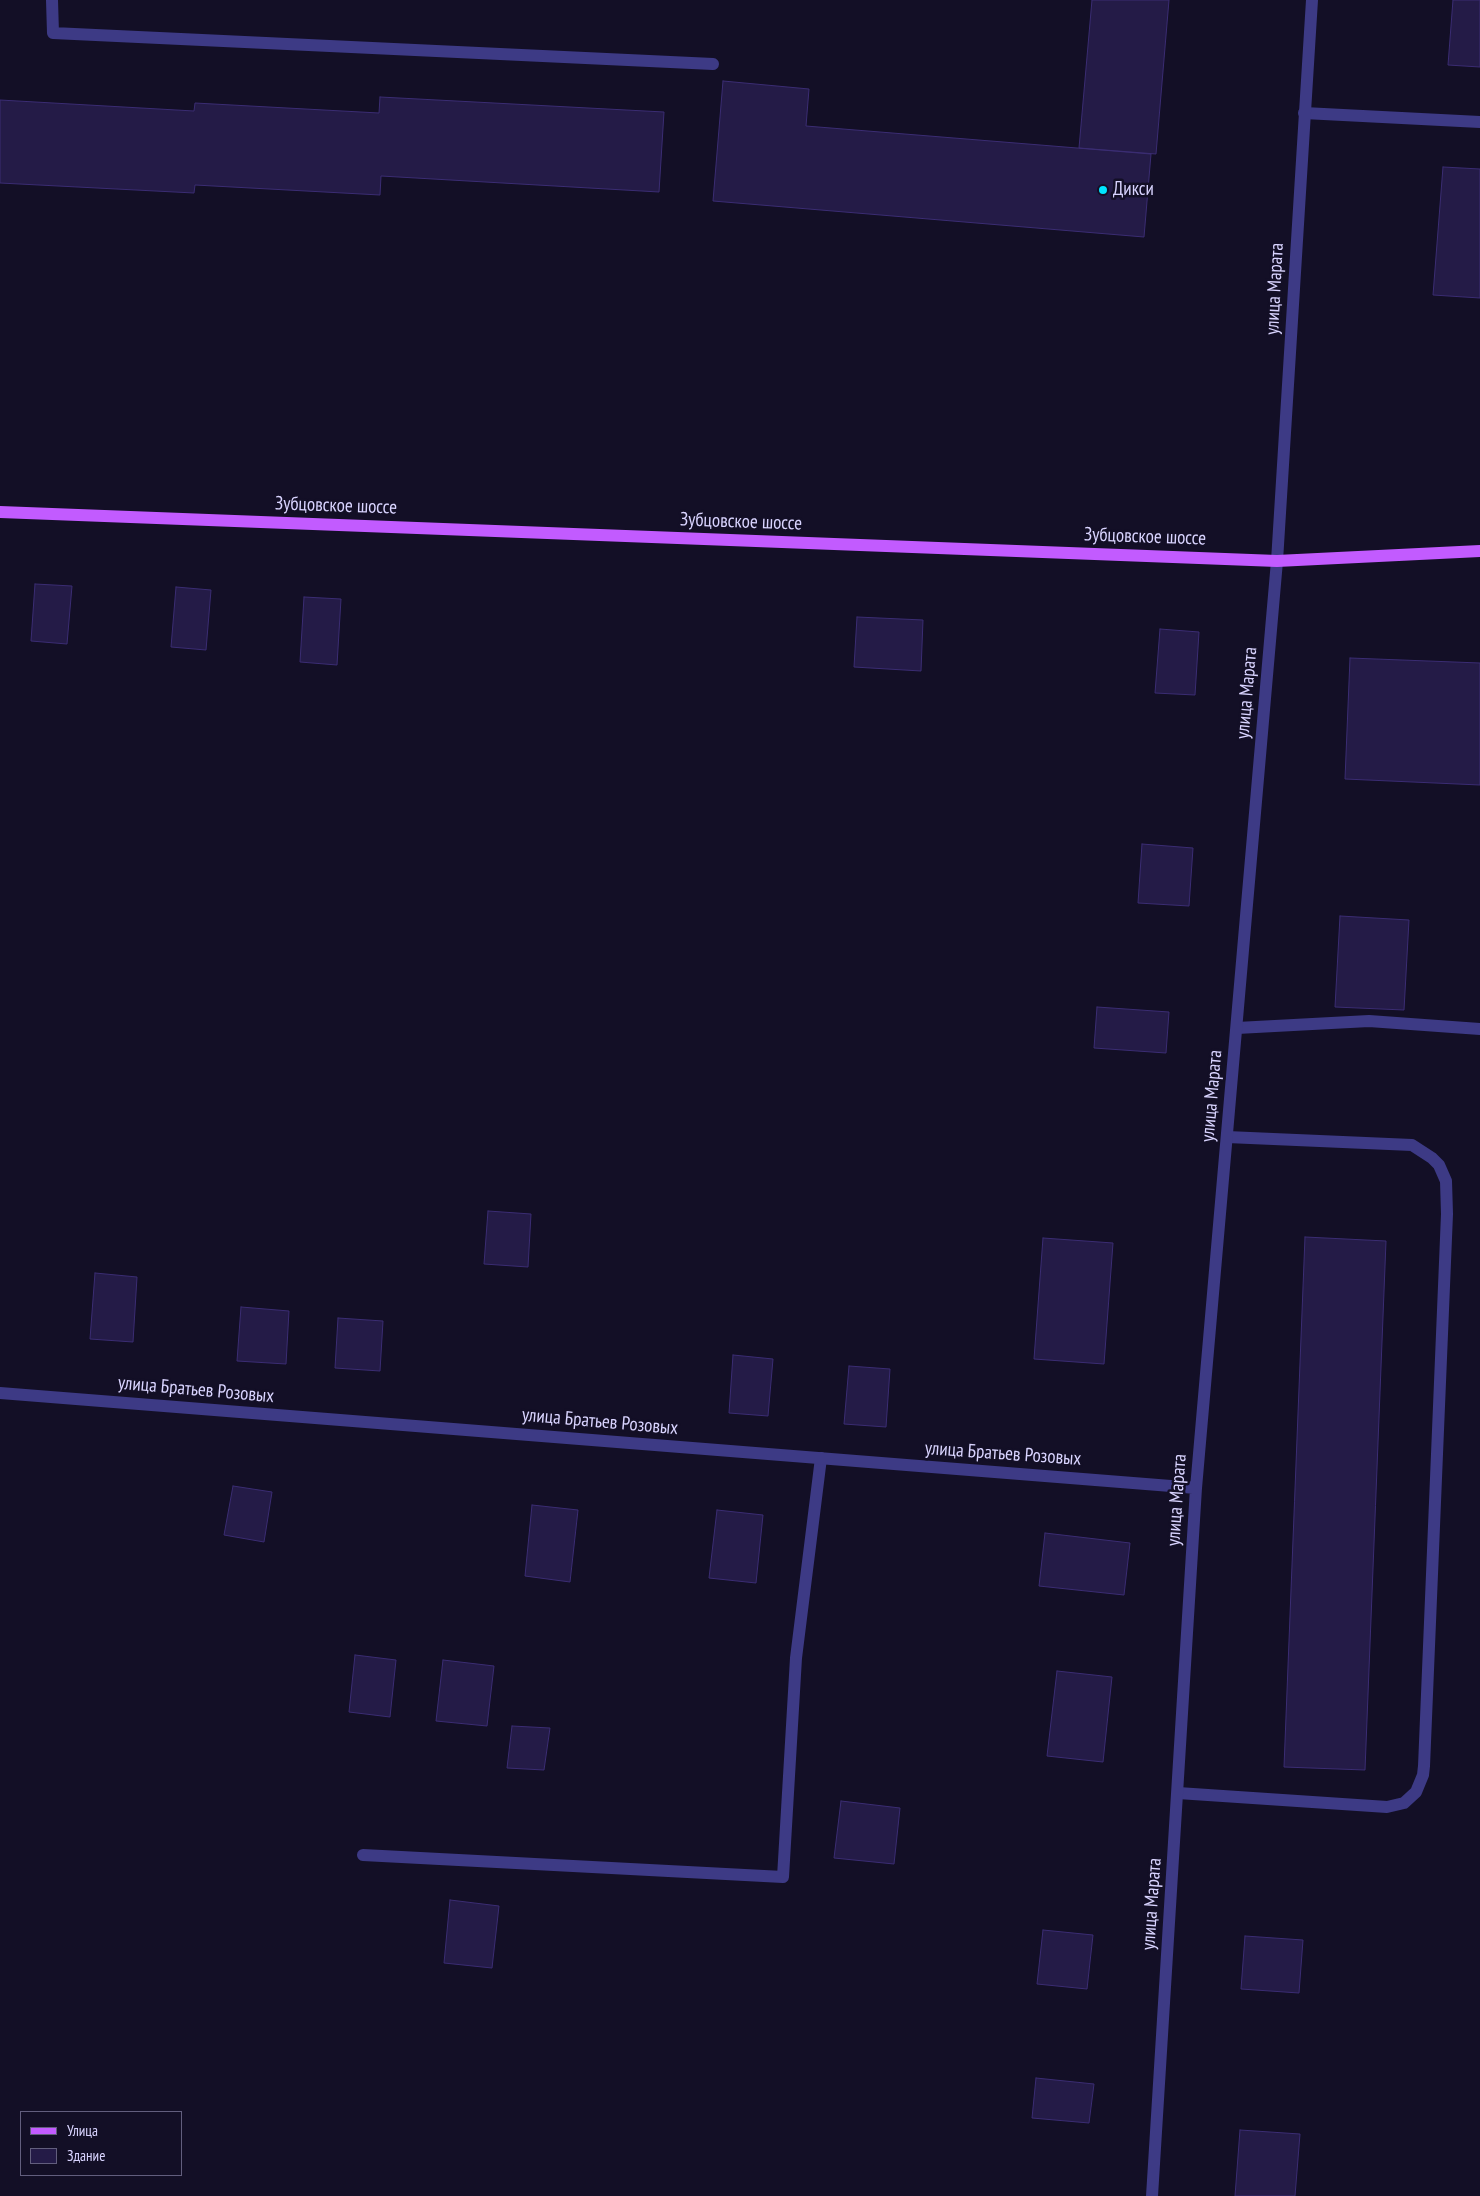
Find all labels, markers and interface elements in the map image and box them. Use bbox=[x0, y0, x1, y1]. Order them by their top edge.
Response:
place label: Дикси bbox=[1113, 179, 1154, 201]
marker: Дикси bbox=[1097, 184, 1109, 196]
street label: улица Марата bbox=[1261, 242, 1289, 336]
street label: Зубцовское шоссе bbox=[275, 492, 397, 520]
street label: Зубцовское шоссе bbox=[680, 508, 802, 536]
street label: Зубцовское шоссе bbox=[1084, 523, 1206, 551]
street label: улица Марата bbox=[1232, 646, 1262, 740]
street label: улица Марата bbox=[1197, 1049, 1227, 1143]
street label: улица Братьев Розовых bbox=[117, 1372, 275, 1408]
street label: улица Братьев Розовых bbox=[521, 1404, 679, 1440]
street label: улица Братьев Розовых bbox=[924, 1437, 1082, 1471]
street label: улица Марата bbox=[1162, 1453, 1192, 1547]
street label: улица Марата bbox=[1137, 1857, 1167, 1951]
legend bbox=[20, 2111, 182, 2176]
text: Улица bbox=[67, 2121, 98, 2140]
text: Здание bbox=[67, 2146, 105, 2165]

